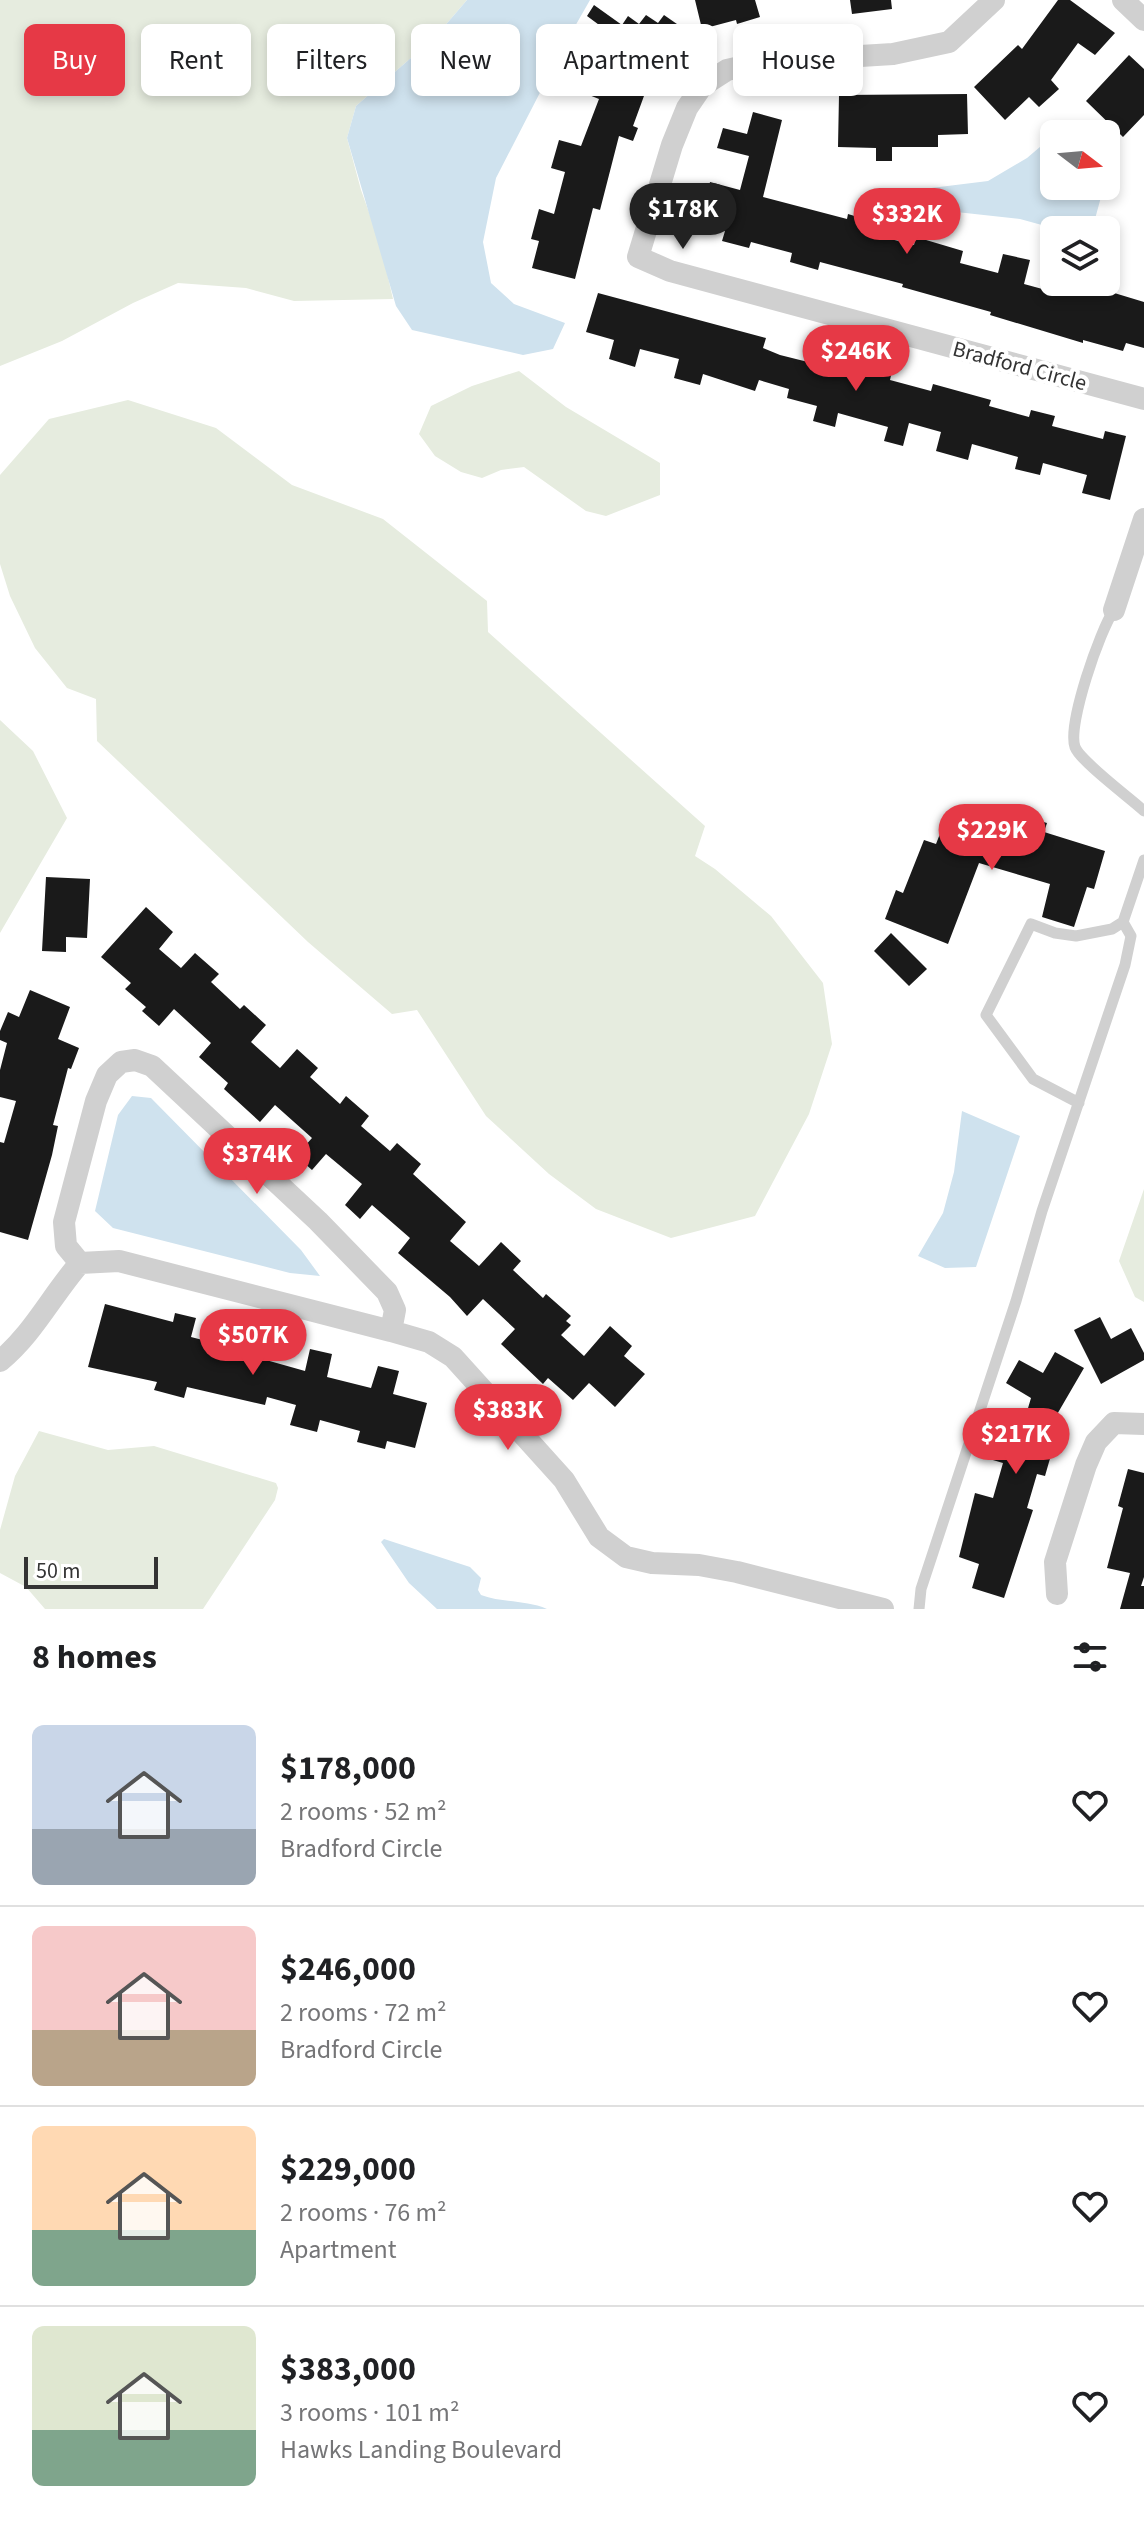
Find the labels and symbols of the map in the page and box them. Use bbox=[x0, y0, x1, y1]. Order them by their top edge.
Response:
north arrow bbox=[1040, 120, 1120, 200]
pin: $178K bbox=[627, 183, 739, 251]
pin: $332K bbox=[851, 188, 963, 256]
pin: $246K bbox=[800, 325, 912, 393]
street label: Bradford Circle bbox=[949, 333, 1090, 399]
pin: $229K bbox=[936, 804, 1048, 872]
pin: $374K bbox=[201, 1128, 313, 1196]
pin: $507K bbox=[197, 1309, 309, 1377]
pin: $383K bbox=[452, 1384, 564, 1452]
pin: $217K bbox=[960, 1408, 1072, 1476]
scale bar bbox=[24, 1553, 158, 1589]

